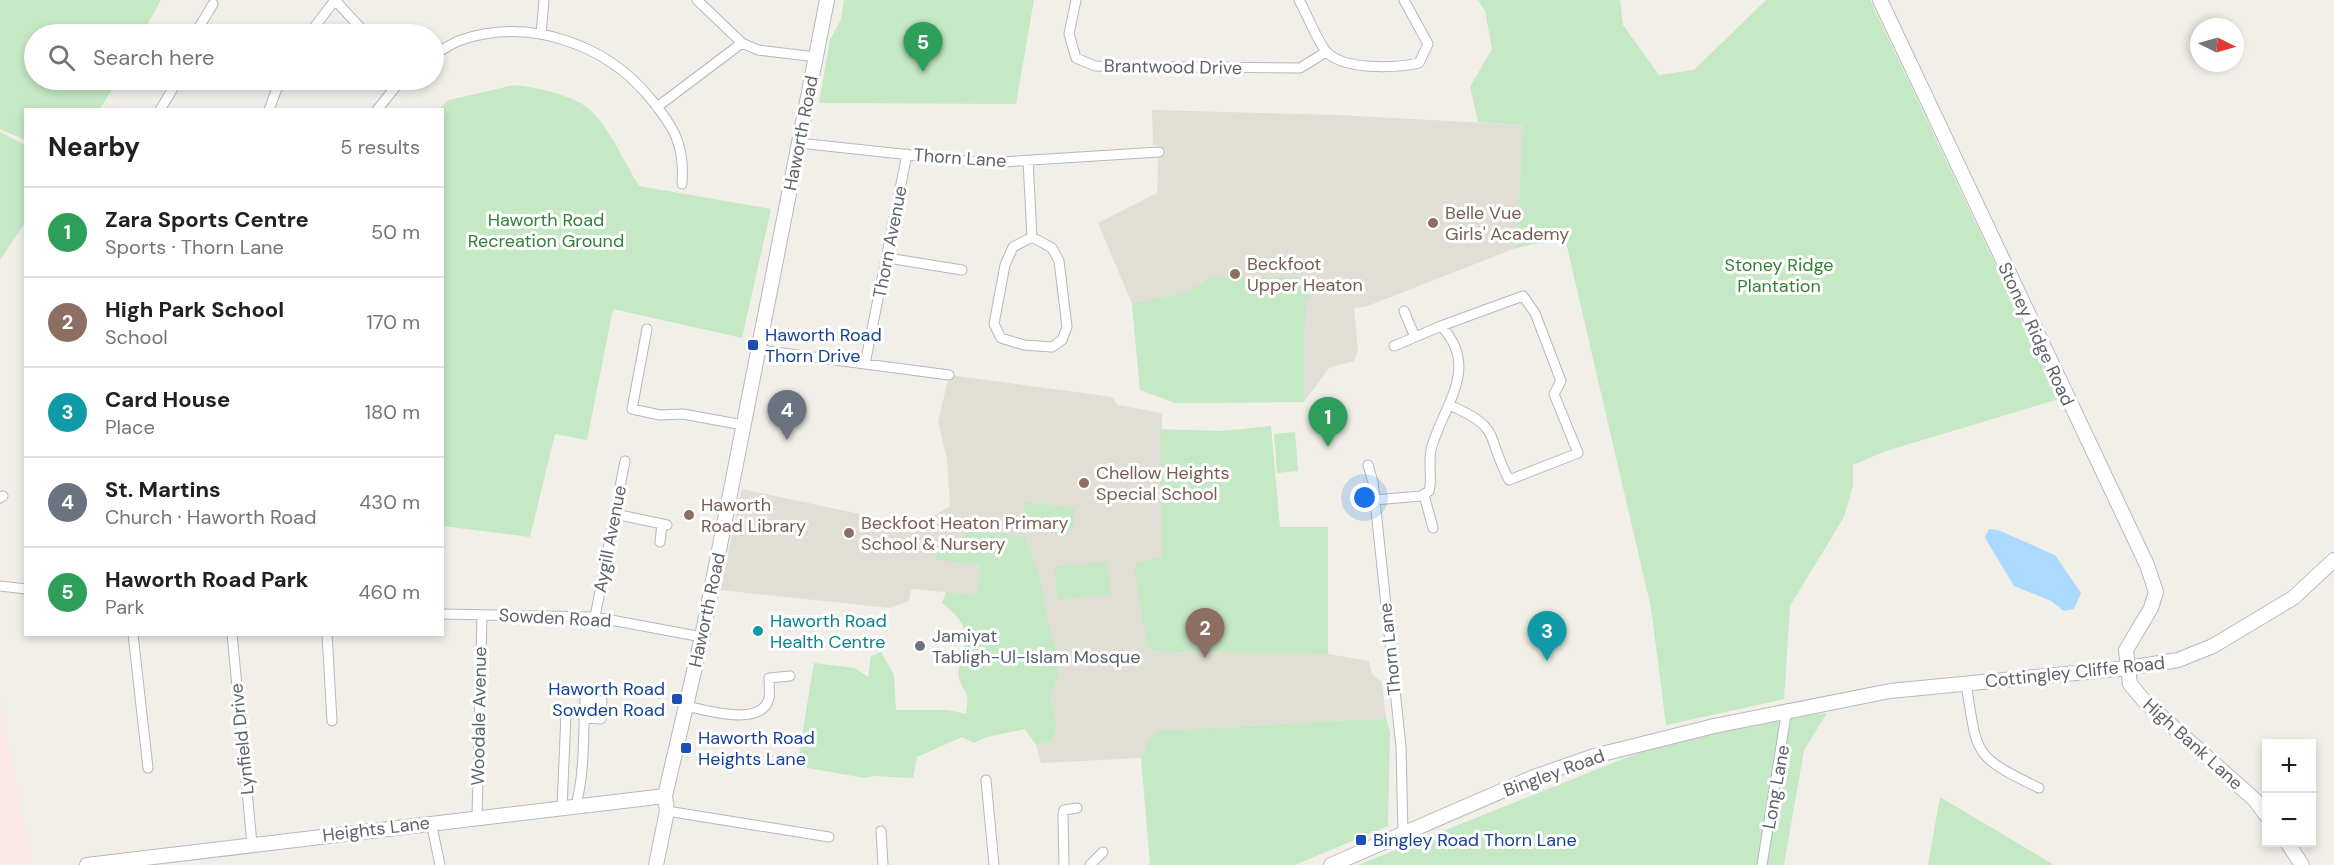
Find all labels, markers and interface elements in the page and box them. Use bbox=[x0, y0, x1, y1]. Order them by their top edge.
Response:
north arrow bbox=[2190, 18, 2244, 72]
pin: 5 bbox=[904, 22, 942, 72]
search box bbox=[24, 24, 444, 90]
icon: search bbox=[45, 41, 78, 74]
text: Search here bbox=[93, 43, 214, 72]
street label: Brantwood Drive bbox=[1104, 54, 1242, 80]
street label: Haworth Road bbox=[778, 73, 824, 193]
text: Nearby bbox=[48, 130, 140, 164]
text: 5 results bbox=[340, 134, 420, 160]
street label: Thorn Lane bbox=[913, 143, 1007, 173]
street label: Thorn Avenue bbox=[867, 184, 913, 300]
place label: Belle Vue Girls' Academy bbox=[1445, 201, 1569, 246]
text: Zara Sports Centre bbox=[105, 205, 309, 234]
park label: Haworth Road Recreation Ground bbox=[468, 208, 624, 253]
marker: Belle Vue Girls' Academy bbox=[1426, 216, 1440, 230]
text: 1 bbox=[64, 219, 71, 245]
text: 50 m bbox=[371, 219, 420, 245]
text: Sports · Thorn Lane bbox=[105, 234, 284, 260]
place label: Beckfoot Upper Heaton bbox=[1247, 252, 1363, 297]
park label: Stoney Ridge Plantation bbox=[1724, 253, 1834, 298]
street label: Stoney Ridge Road bbox=[1992, 258, 2080, 410]
marker: Beckfoot Upper Heaton bbox=[1228, 267, 1242, 281]
text: High Park School bbox=[105, 295, 284, 324]
text: 2 bbox=[62, 309, 73, 335]
text: 170 m bbox=[367, 309, 420, 335]
place label: Haworth Road Thorn Drive bbox=[765, 323, 882, 368]
text: School bbox=[105, 324, 168, 350]
marker: Haworth Road Thorn Drive bbox=[746, 338, 760, 352]
text: Card House bbox=[105, 385, 230, 414]
pin: 4 bbox=[768, 390, 806, 440]
pin: 1 bbox=[1308, 398, 1348, 447]
text: 3 bbox=[61, 399, 74, 425]
text: 180 m bbox=[365, 399, 420, 425]
text: Place bbox=[105, 414, 155, 440]
place label: Chellow Heights Special School bbox=[1096, 461, 1230, 506]
text: St. Martins bbox=[105, 475, 221, 504]
marker: Chellow Heights Special School bbox=[1077, 476, 1091, 490]
street label: Aygill Avenue bbox=[588, 483, 632, 595]
your location bbox=[1350, 483, 1379, 512]
text: 4 bbox=[61, 489, 74, 515]
text: 430 m bbox=[359, 489, 420, 515]
place label: Haworth Road Library bbox=[701, 493, 806, 538]
text: Church · Haworth Road bbox=[105, 504, 317, 530]
marker: Haworth Road Library bbox=[682, 508, 696, 522]
place label: Beckfoot Heaton Primary School & Nursery bbox=[861, 511, 1069, 556]
marker: Beckfoot Heaton Primary School & Nursery bbox=[842, 526, 856, 540]
street label: Haworth Road bbox=[683, 550, 731, 670]
text: Haworth Road Park bbox=[105, 565, 308, 594]
text: 5 bbox=[61, 579, 74, 605]
text: 460 m bbox=[358, 579, 420, 605]
text: Park bbox=[105, 594, 145, 620]
street label: Thorn Lane bbox=[1373, 602, 1407, 696]
street label: Sowden Road bbox=[498, 603, 612, 633]
pin: 2 bbox=[1186, 608, 1224, 658]
place label: Haworth Road Health Centre bbox=[770, 609, 887, 654]
pin: 3 bbox=[1528, 612, 1566, 661]
marker: Haworth Road Health Centre bbox=[751, 624, 765, 638]
place label: Jamiyat Tabligh-Ul-Islam Mosque bbox=[932, 624, 1140, 669]
marker: Jamiyat Tabligh-Ul-Islam Mosque bbox=[913, 639, 927, 653]
street label: Woodale Avenue bbox=[466, 646, 492, 786]
street label: Cottingley Cliffe Road bbox=[1984, 651, 2166, 693]
place label: Haworth Road Sowden Road bbox=[548, 677, 665, 722]
street label: Lynfield Drive bbox=[224, 682, 260, 796]
marker: Haworth Road Sowden Road bbox=[670, 692, 684, 706]
street label: High Bank Lane bbox=[2138, 693, 2248, 795]
place label: Haworth Road Heights Lane bbox=[698, 726, 815, 771]
map controls bbox=[2262, 739, 2316, 847]
button: + bbox=[2262, 739, 2316, 793]
marker: Haworth Road Heights Lane bbox=[679, 741, 693, 755]
street label: Long Lane bbox=[1757, 743, 1795, 831]
street label: Bingley Road bbox=[1500, 744, 1608, 802]
button: − bbox=[2262, 793, 2316, 847]
street label: Heights Lane bbox=[321, 811, 431, 847]
place label: Bingley Road Thorn Lane bbox=[1373, 828, 1577, 852]
marker: Bingley Road Thorn Lane bbox=[1354, 833, 1368, 847]

